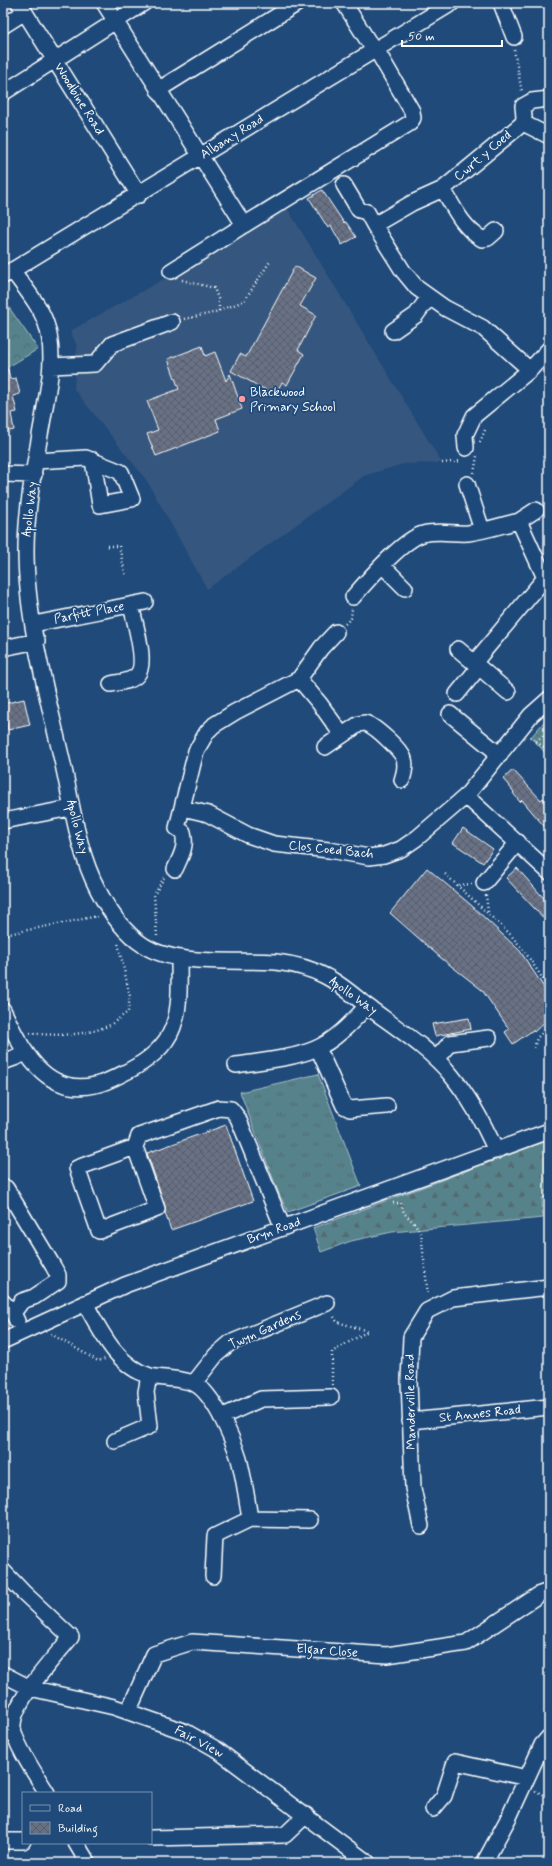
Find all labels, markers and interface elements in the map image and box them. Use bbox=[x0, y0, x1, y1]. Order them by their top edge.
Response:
scale bar bbox=[402, 22, 502, 48]
text: 50 m bbox=[408, 29, 435, 45]
street label: Woodbine Road bbox=[50, 60, 108, 138]
street label: Albany Road bbox=[197, 111, 267, 163]
street label: Cwrt y Coed bbox=[451, 127, 515, 185]
place label: Blackwood Primary School bbox=[250, 384, 336, 416]
marker: Blackwood Primary School bbox=[237, 394, 247, 404]
street label: Apollo Way bbox=[18, 480, 43, 538]
street label: Parfitt Place bbox=[52, 598, 126, 628]
street label: Apollo Way bbox=[61, 798, 92, 856]
street label: Clos Coed Bach bbox=[288, 837, 375, 863]
street label: Apollo Way bbox=[325, 973, 380, 1020]
street label: Bryn Road bbox=[245, 1213, 303, 1249]
street label: Twyn Gardens bbox=[226, 1306, 304, 1354]
street label: Manderville Road bbox=[402, 1354, 420, 1450]
street label: St Annes Road bbox=[438, 1401, 522, 1427]
street label: Elgar Close bbox=[295, 1640, 359, 1664]
street label: Fair View bbox=[171, 1722, 227, 1762]
legend bbox=[22, 1792, 152, 1844]
text: Road bbox=[58, 1801, 82, 1817]
text: Building bbox=[58, 1821, 98, 1838]

